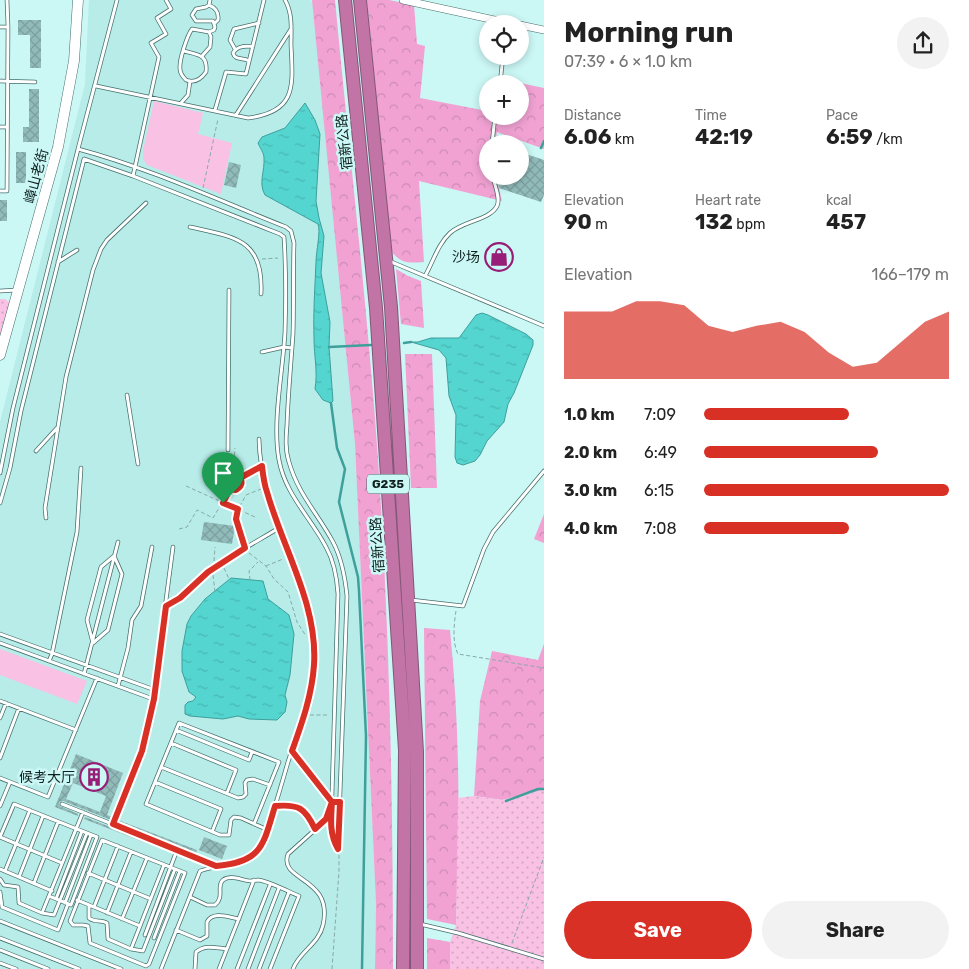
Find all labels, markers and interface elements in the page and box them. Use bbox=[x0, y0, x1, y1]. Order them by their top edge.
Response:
map controls bbox=[479, 15, 529, 185]
button: locate bbox=[479, 15, 529, 65]
text: Morning run bbox=[564, 16, 733, 49]
button: share bbox=[897, 17, 949, 69]
text: 07:39 · 6 × 1.0 km bbox=[564, 52, 692, 71]
button: + bbox=[479, 75, 529, 125]
text: Distance bbox=[564, 107, 621, 124]
text: Time bbox=[695, 107, 727, 124]
text: Pace bbox=[826, 107, 858, 124]
street label: 宿新公路 bbox=[333, 113, 356, 171]
text: 6.06 bbox=[564, 124, 611, 149]
text: 42:19 bbox=[695, 124, 753, 149]
text: 6:59 bbox=[826, 124, 873, 149]
text: km bbox=[611, 131, 635, 148]
text: /km bbox=[873, 131, 903, 148]
button: − bbox=[479, 135, 529, 185]
street label: 嶂山老街 bbox=[21, 147, 52, 205]
text: Elevation bbox=[564, 192, 624, 209]
text: Heart rate bbox=[695, 192, 761, 209]
text: kcal bbox=[826, 192, 852, 209]
text: 90 bbox=[564, 209, 592, 234]
text: 132 bbox=[695, 209, 733, 234]
text: 457 bbox=[826, 209, 866, 234]
text: m bbox=[592, 216, 608, 233]
text: bpm bbox=[733, 216, 766, 233]
shop icon: 沙场 bbox=[484, 242, 514, 272]
place label: 沙场 bbox=[452, 249, 480, 266]
text: Elevation bbox=[564, 265, 633, 284]
text: 166–179 m bbox=[872, 265, 949, 284]
text: 1.0 km bbox=[564, 405, 615, 424]
text: 7:09 bbox=[644, 405, 676, 424]
text: 2.0 km bbox=[564, 443, 617, 462]
text: 6:49 bbox=[644, 443, 677, 462]
pin bbox=[202, 452, 244, 503]
icon: arrive bbox=[209, 459, 237, 487]
road number: G235 bbox=[367, 474, 409, 494]
text: 3.0 km bbox=[564, 481, 617, 500]
text: 6:15 bbox=[644, 481, 674, 500]
street label: 宿新公路 bbox=[367, 516, 388, 573]
text: 4.0 km bbox=[564, 519, 618, 538]
text: 7:08 bbox=[644, 519, 677, 538]
building icon: 候考大厅 bbox=[79, 762, 109, 792]
place label: 候考大厅 bbox=[19, 769, 75, 786]
button: Save bbox=[564, 901, 752, 959]
button: Share bbox=[762, 901, 949, 959]

